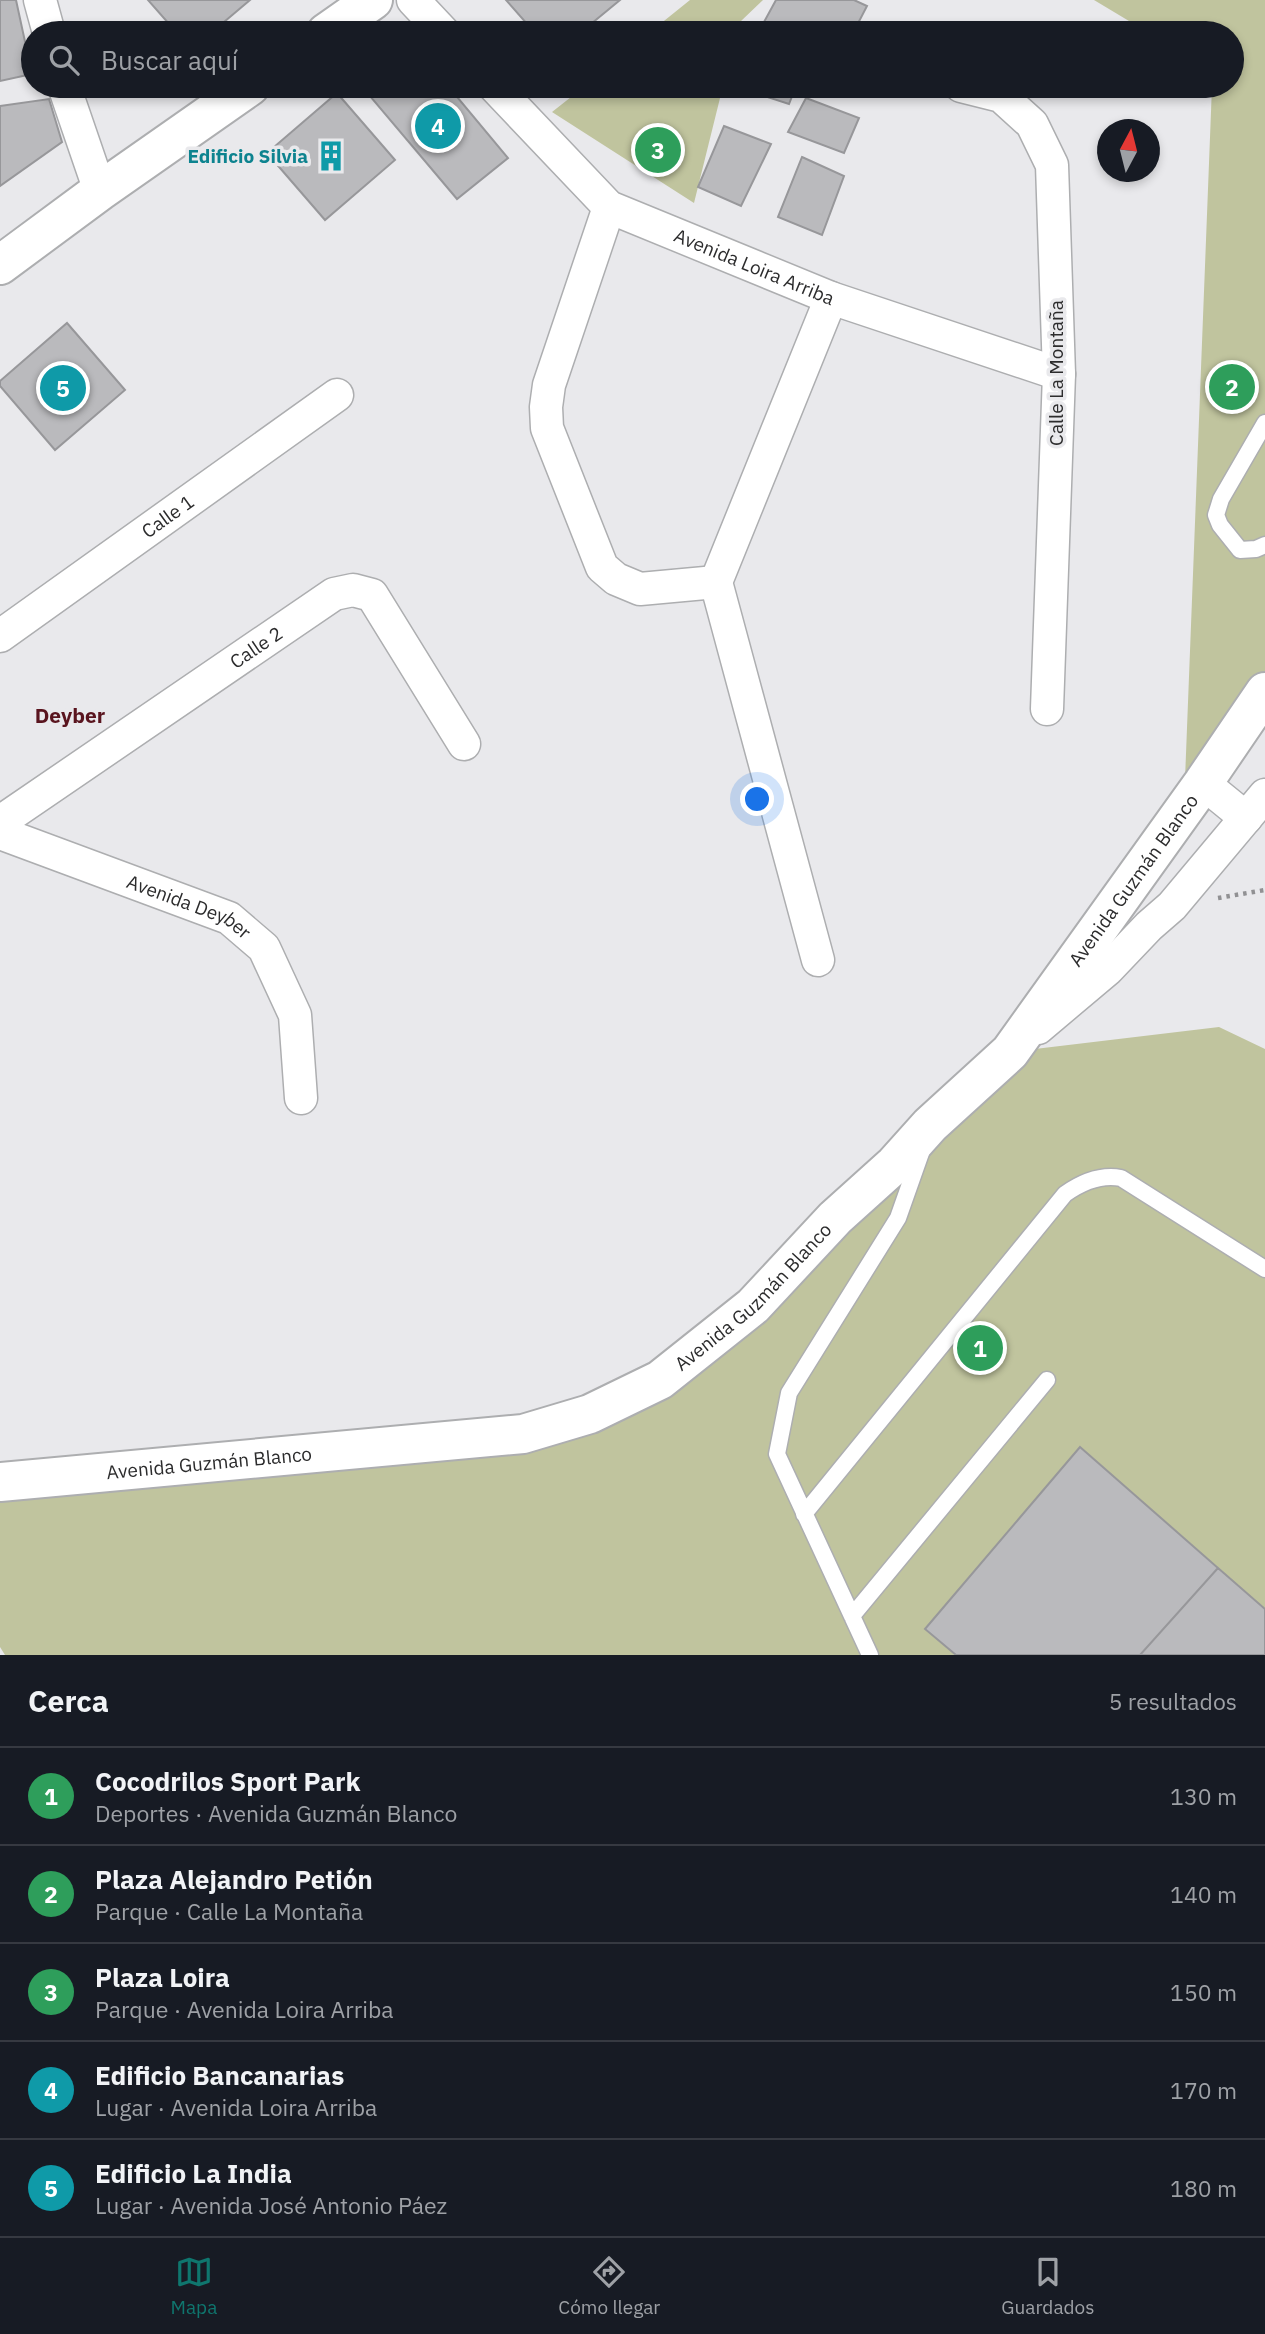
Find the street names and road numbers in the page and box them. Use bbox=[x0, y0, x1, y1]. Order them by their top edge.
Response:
street label: Avenida Loira Arriba bbox=[671, 223, 838, 310]
street label: Calle La Montaña bbox=[1044, 300, 1068, 446]
street label: Calle 1 bbox=[137, 489, 198, 543]
street label: Calle 2 bbox=[225, 621, 287, 674]
street label: Avenida Guzmán Blanco bbox=[1063, 789, 1203, 971]
street label: Avenida Deyber bbox=[123, 869, 256, 944]
street label: Avenida Guzmán Blanco bbox=[670, 1218, 836, 1376]
street label: Avenida Guzmán Blanco bbox=[105, 1441, 313, 1484]

